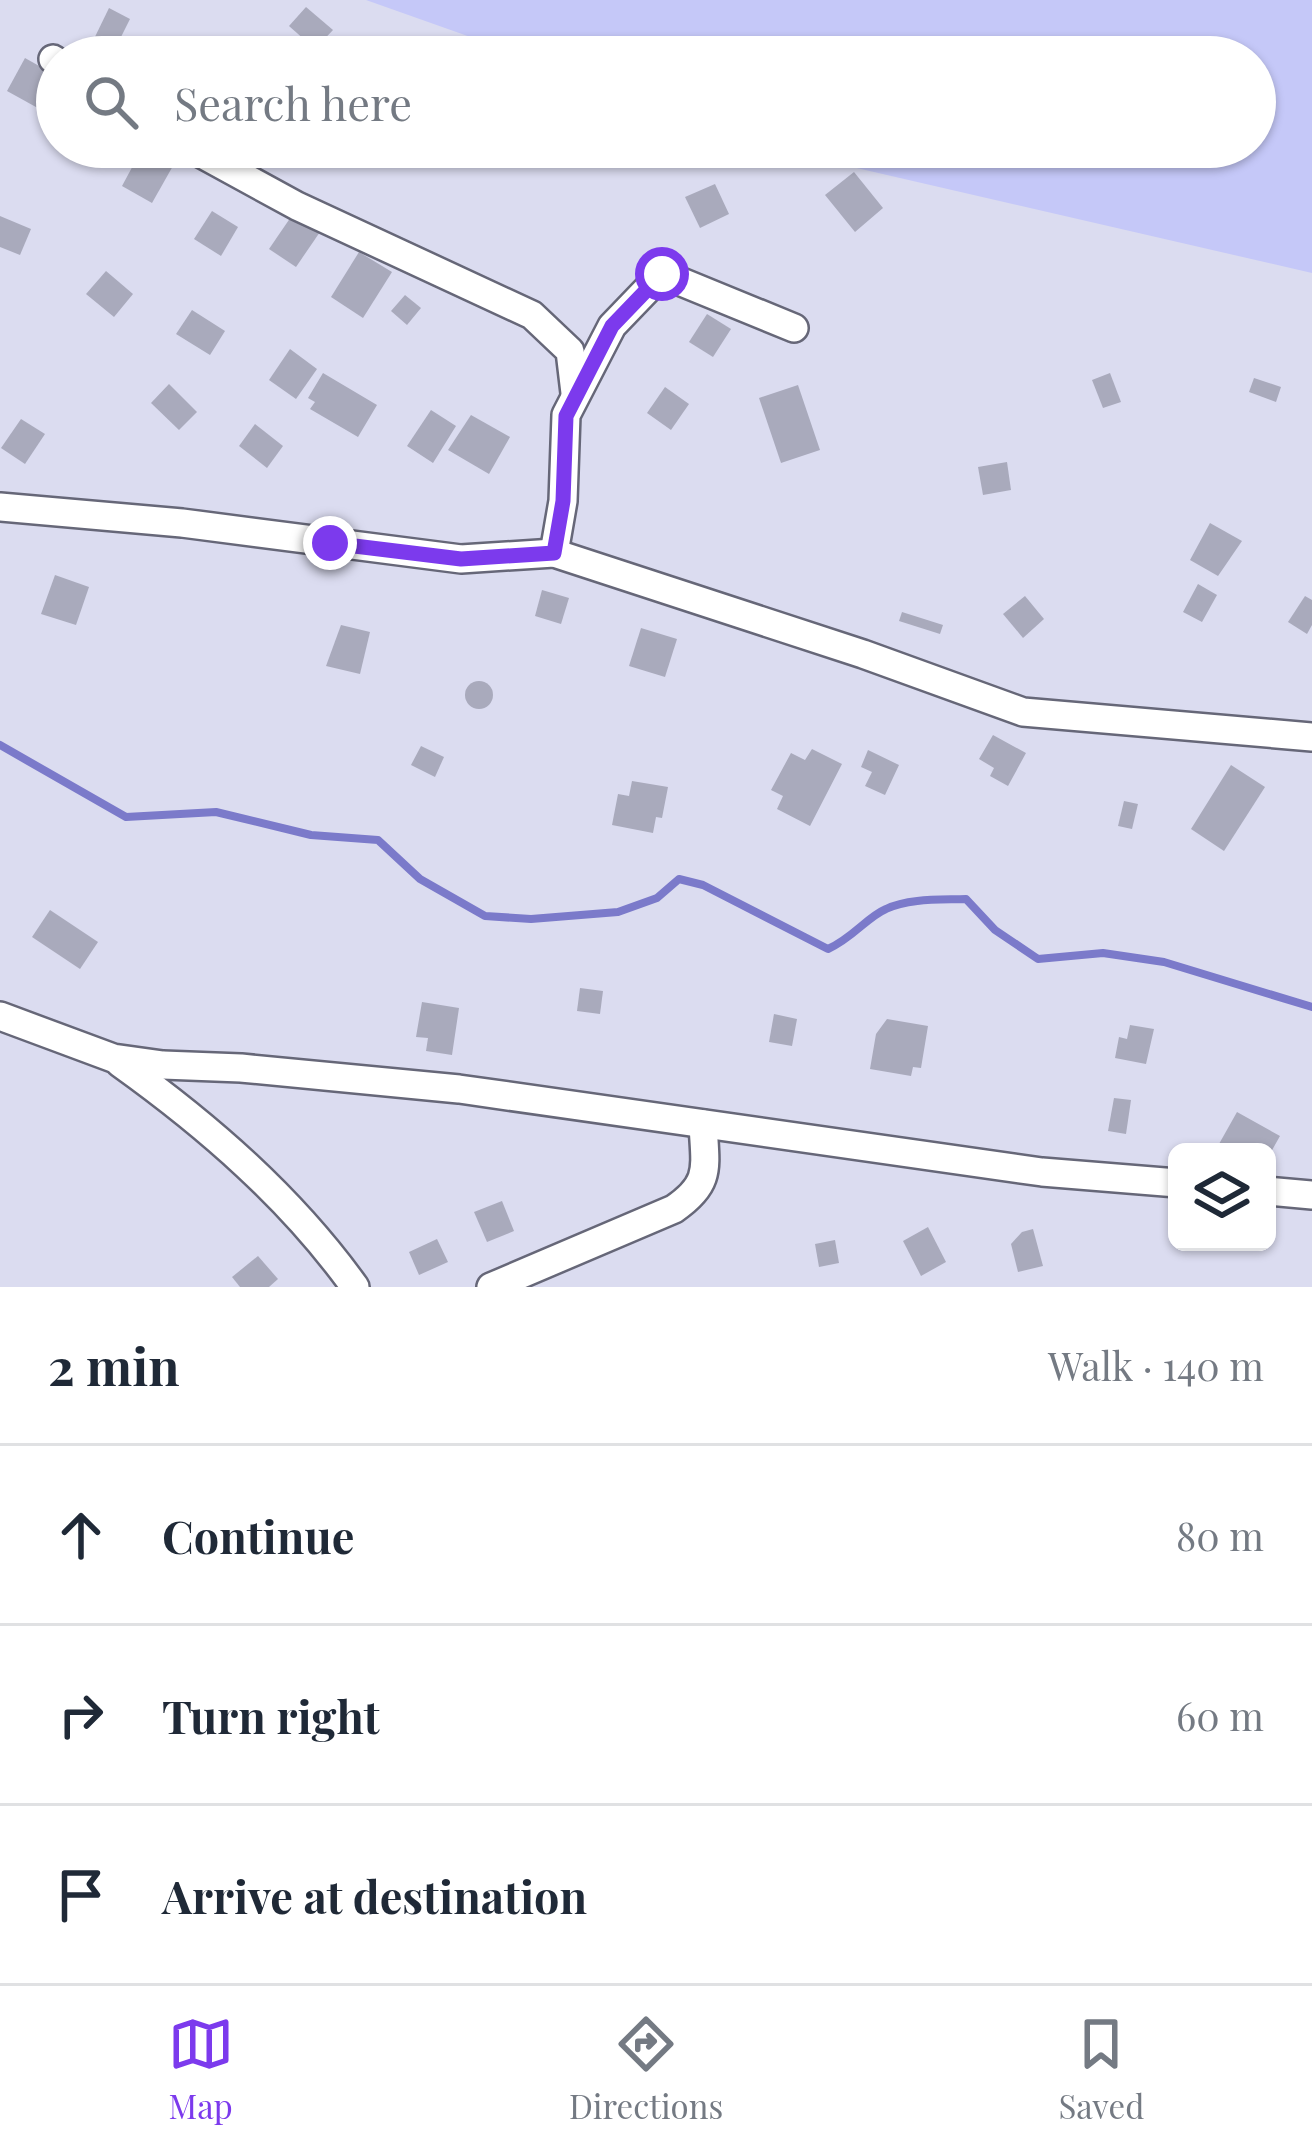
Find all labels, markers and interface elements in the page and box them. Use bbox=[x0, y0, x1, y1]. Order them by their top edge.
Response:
search box bbox=[36, 36, 1276, 168]
icon: search bbox=[78, 69, 144, 135]
text: Search here bbox=[174, 72, 412, 132]
route start bbox=[635, 247, 689, 301]
route end bbox=[303, 516, 357, 570]
map controls bbox=[1168, 1143, 1276, 1251]
button: layers bbox=[1168, 1143, 1276, 1251]
text: 2 min bbox=[48, 1331, 180, 1399]
text: Walk · 140 m bbox=[1048, 1339, 1264, 1391]
icon: ahead bbox=[48, 1502, 114, 1568]
text: Continue bbox=[162, 1505, 354, 1565]
text: 80 m bbox=[1176, 1509, 1264, 1561]
icon: right bbox=[48, 1682, 114, 1748]
text: Turn right bbox=[162, 1685, 380, 1745]
text: 60 m bbox=[1176, 1689, 1264, 1741]
icon: arrive bbox=[48, 1862, 114, 1928]
text: Arrive at destination bbox=[162, 1865, 587, 1925]
tab: Map bbox=[168, 2011, 234, 2127]
tab: Directions bbox=[569, 2011, 723, 2127]
tab: Saved bbox=[1059, 2011, 1144, 2127]

